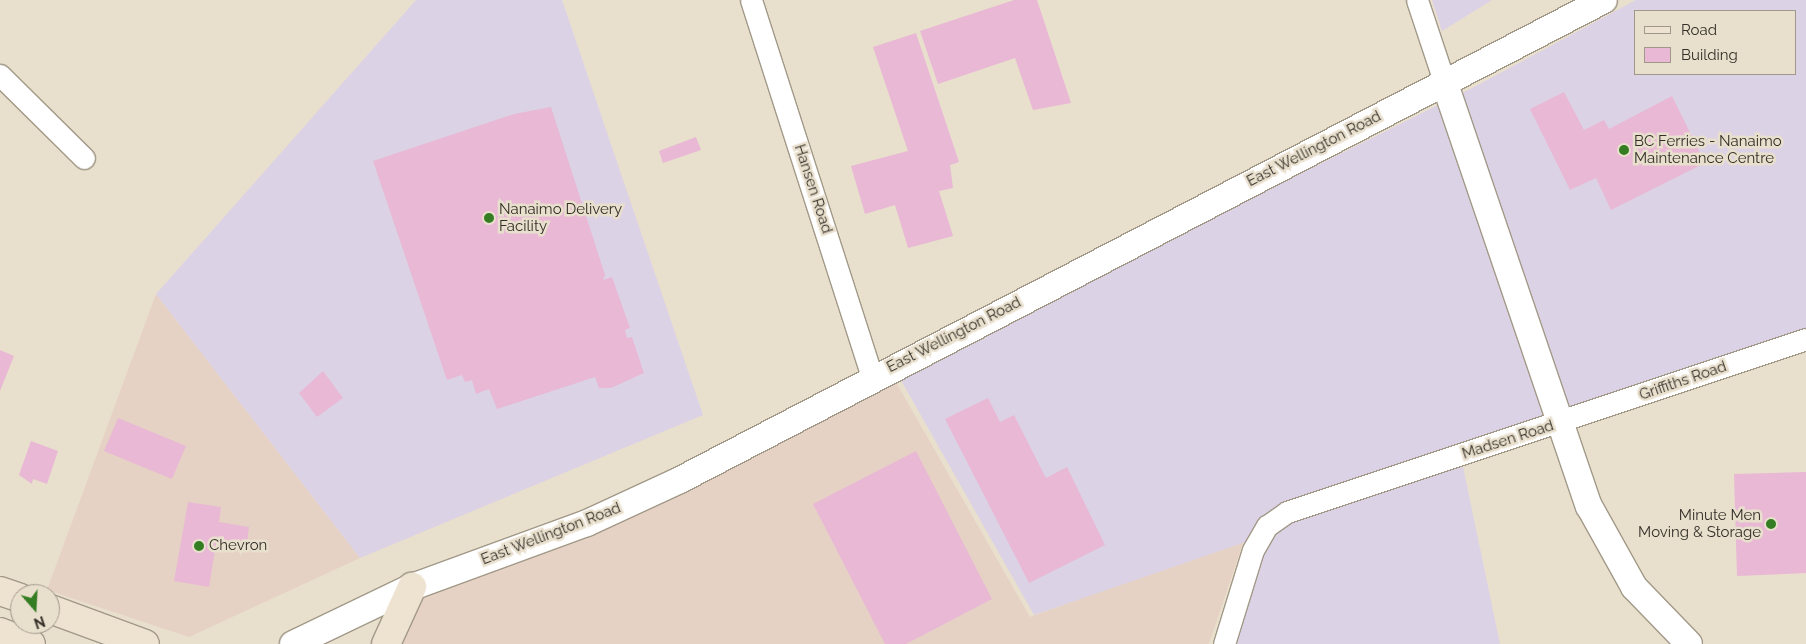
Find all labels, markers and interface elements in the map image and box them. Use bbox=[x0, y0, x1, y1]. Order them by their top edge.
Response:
legend bbox=[1634, 10, 1796, 75]
text: Road bbox=[1681, 21, 1717, 39]
text: Building bbox=[1681, 46, 1738, 64]
street label: East Wellington Road bbox=[1244, 107, 1384, 191]
place label: BC Ferries - Nanaimo Maintenance Centre bbox=[1634, 132, 1782, 167]
street label: Hansen Road bbox=[790, 142, 836, 236]
marker: BC Ferries - Nanaimo Maintenance Centre bbox=[1618, 144, 1630, 156]
place label: Nanaimo Delivery Facility bbox=[499, 200, 622, 235]
marker: Nanaimo Delivery Facility bbox=[483, 212, 495, 224]
street label: East Wellington Road bbox=[884, 293, 1024, 377]
street label: Griffiths Road bbox=[1637, 358, 1729, 404]
street label: Madsen Road bbox=[1460, 417, 1556, 463]
street label: East Wellington Road bbox=[478, 499, 624, 569]
place label: Minute Men Moving & Storage bbox=[1638, 506, 1761, 541]
marker: Minute Men Moving & Storage bbox=[1765, 518, 1777, 530]
place label: Chevron bbox=[209, 537, 267, 555]
marker: Chevron bbox=[193, 540, 205, 552]
north arrow bbox=[10, 584, 60, 634]
text: N bbox=[32, 613, 47, 632]

